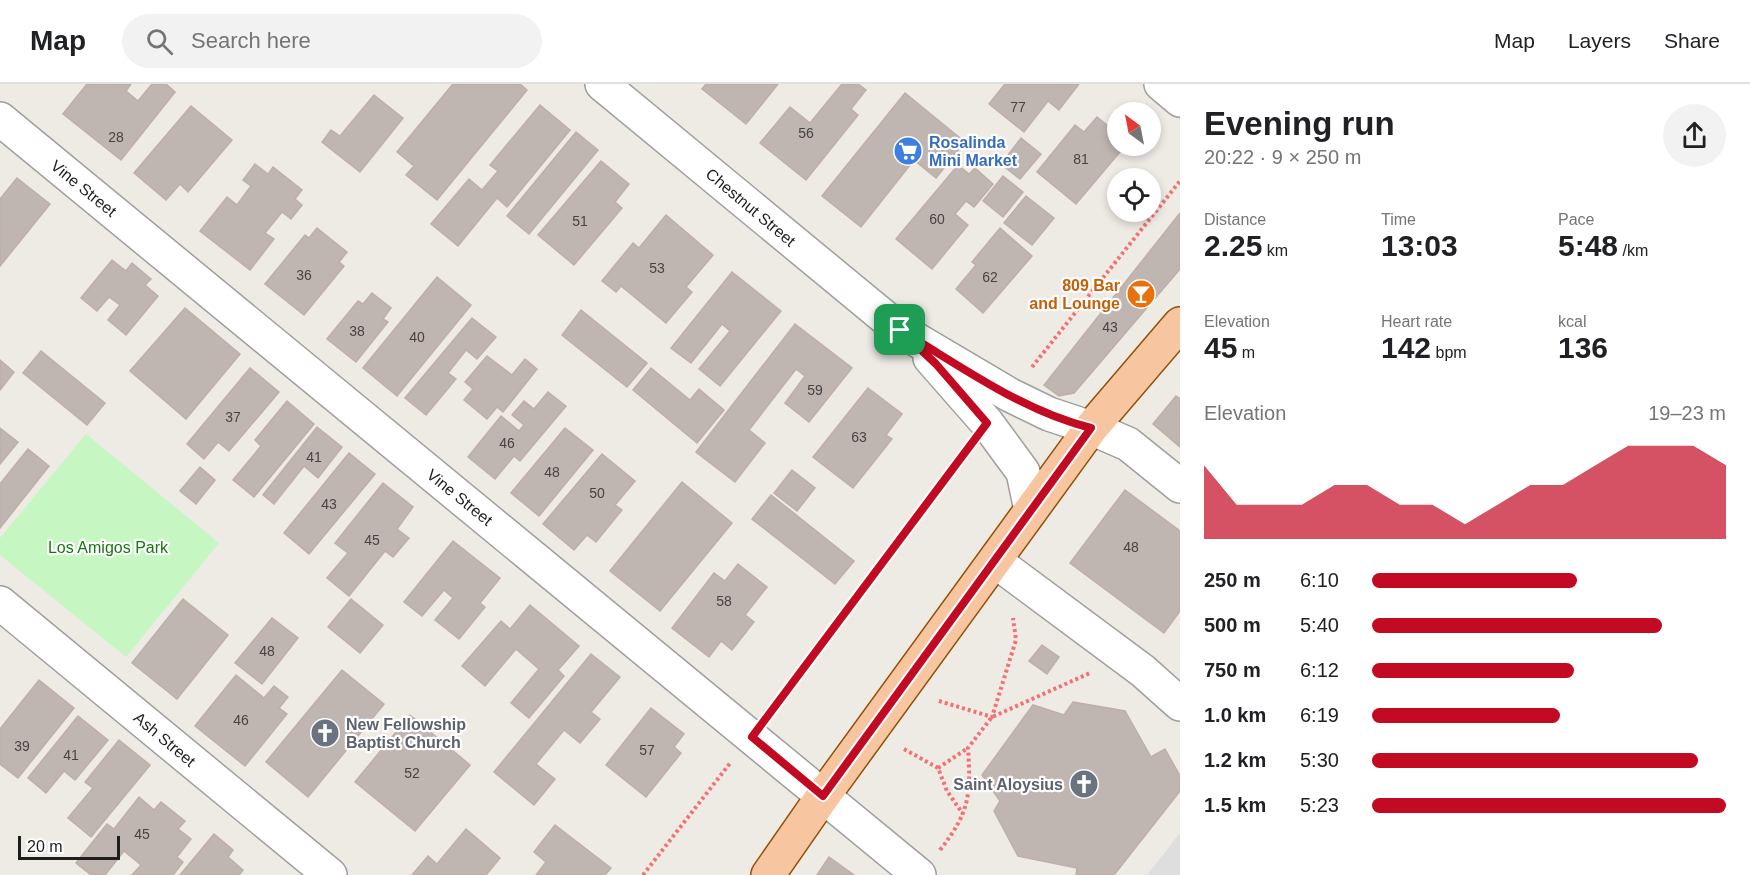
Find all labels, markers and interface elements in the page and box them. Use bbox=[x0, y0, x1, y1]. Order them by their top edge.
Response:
search box bbox=[122, 14, 542, 68]
text: Map bbox=[30, 25, 86, 56]
icon: search bbox=[143, 25, 176, 58]
text: Search here bbox=[191, 28, 311, 53]
text: Map bbox=[1494, 29, 1535, 52]
text: Layers bbox=[1568, 29, 1631, 52]
text: Share bbox=[1664, 29, 1720, 52]
house number: 77 bbox=[1010, 99, 1026, 115]
north arrow bbox=[1107, 102, 1161, 156]
map controls bbox=[1107, 102, 1161, 222]
button: share bbox=[1663, 104, 1726, 167]
text: Evening run bbox=[1204, 105, 1395, 142]
house number: 56 bbox=[798, 125, 814, 141]
house number: 28 bbox=[108, 129, 124, 145]
place label: Rosalinda Mini Market bbox=[929, 134, 1018, 169]
supermarket icon: Rosalinda Mini Market bbox=[892, 135, 924, 167]
text: 20:22 · 9 × 250 m bbox=[1204, 146, 1361, 168]
house number: 81 bbox=[1073, 151, 1089, 167]
street label: Vine Street bbox=[48, 157, 120, 220]
street label: Chestnut Street bbox=[703, 165, 799, 250]
button: locate bbox=[1107, 168, 1161, 222]
house number: 60 bbox=[929, 211, 945, 227]
text: Distance bbox=[1204, 211, 1266, 228]
text: Time bbox=[1381, 211, 1416, 228]
text: Pace bbox=[1558, 211, 1594, 228]
house number: 51 bbox=[572, 213, 588, 229]
text: 2.25 bbox=[1204, 229, 1262, 262]
text: 13:03 bbox=[1381, 229, 1458, 262]
text: 5:48 bbox=[1558, 229, 1618, 262]
text: km bbox=[1262, 242, 1288, 259]
text: /km bbox=[1618, 242, 1648, 259]
house number: 53 bbox=[649, 260, 665, 276]
house number: 36 bbox=[296, 267, 312, 283]
house number: 62 bbox=[982, 269, 998, 285]
place label: 809 Bar and Lounge bbox=[1029, 277, 1120, 312]
bar icon: 809 Bar and Lounge bbox=[1125, 278, 1157, 310]
pin bbox=[874, 304, 925, 355]
icon: arrive bbox=[883, 313, 916, 346]
text: Elevation bbox=[1204, 313, 1270, 330]
text: Heart rate bbox=[1381, 313, 1452, 330]
text: kcal bbox=[1558, 313, 1586, 330]
house number: 43 bbox=[1102, 319, 1118, 335]
house number: 38 bbox=[349, 323, 365, 339]
house number: 40 bbox=[409, 329, 425, 345]
text: 45 bbox=[1204, 331, 1237, 364]
text: 142 bbox=[1381, 331, 1431, 364]
text: 136 bbox=[1558, 331, 1608, 364]
text: m bbox=[1237, 344, 1255, 361]
text: bpm bbox=[1431, 344, 1467, 361]
house number: 59 bbox=[807, 382, 823, 398]
text: Elevation bbox=[1204, 402, 1286, 424]
text: 19–23 m bbox=[1648, 402, 1726, 424]
house number: 37 bbox=[225, 409, 241, 425]
house number: 63 bbox=[851, 429, 867, 445]
house number: 46 bbox=[499, 435, 515, 451]
house number: 41 bbox=[306, 449, 322, 465]
house number: 48 bbox=[544, 464, 560, 480]
street label: Vine Street bbox=[424, 466, 496, 529]
house number: 50 bbox=[589, 485, 605, 501]
house number: 43 bbox=[321, 496, 337, 512]
house number: 45 bbox=[364, 532, 380, 548]
park label: Los Amigos Park bbox=[48, 539, 169, 556]
house number: 48 bbox=[1123, 539, 1139, 555]
text: 250 m bbox=[1204, 569, 1261, 591]
text: 6:10 bbox=[1300, 569, 1339, 591]
house number: 58 bbox=[716, 593, 732, 609]
text: 500 m bbox=[1204, 614, 1261, 636]
text: 5:40 bbox=[1300, 614, 1339, 636]
house number: 48 bbox=[259, 643, 275, 659]
text: 750 m bbox=[1204, 659, 1261, 681]
text: 6:12 bbox=[1300, 659, 1339, 681]
text: 1.0 km bbox=[1204, 704, 1266, 726]
text: 6:19 bbox=[1300, 704, 1339, 726]
street label: Ash Street bbox=[131, 709, 199, 770]
house number: 46 bbox=[233, 712, 249, 728]
place label: New Fellowship Baptist Church bbox=[346, 716, 466, 751]
church icon: New Fellowship Baptist Church bbox=[309, 717, 341, 749]
house number: 39 bbox=[14, 738, 30, 754]
house number: 57 bbox=[639, 742, 655, 758]
house number: 41 bbox=[63, 747, 79, 763]
text: 1.2 km bbox=[1204, 749, 1266, 771]
text: 5:30 bbox=[1300, 749, 1339, 771]
house number: 52 bbox=[404, 765, 420, 781]
church icon: Saint Aloysius bbox=[1068, 768, 1100, 800]
place label: Saint Aloysius bbox=[953, 776, 1063, 793]
text: 1.5 km bbox=[1204, 794, 1266, 816]
text: 5:23 bbox=[1300, 794, 1339, 816]
house number: 45 bbox=[134, 826, 150, 842]
scale bar bbox=[18, 833, 120, 860]
text: 20 m bbox=[27, 838, 63, 855]

